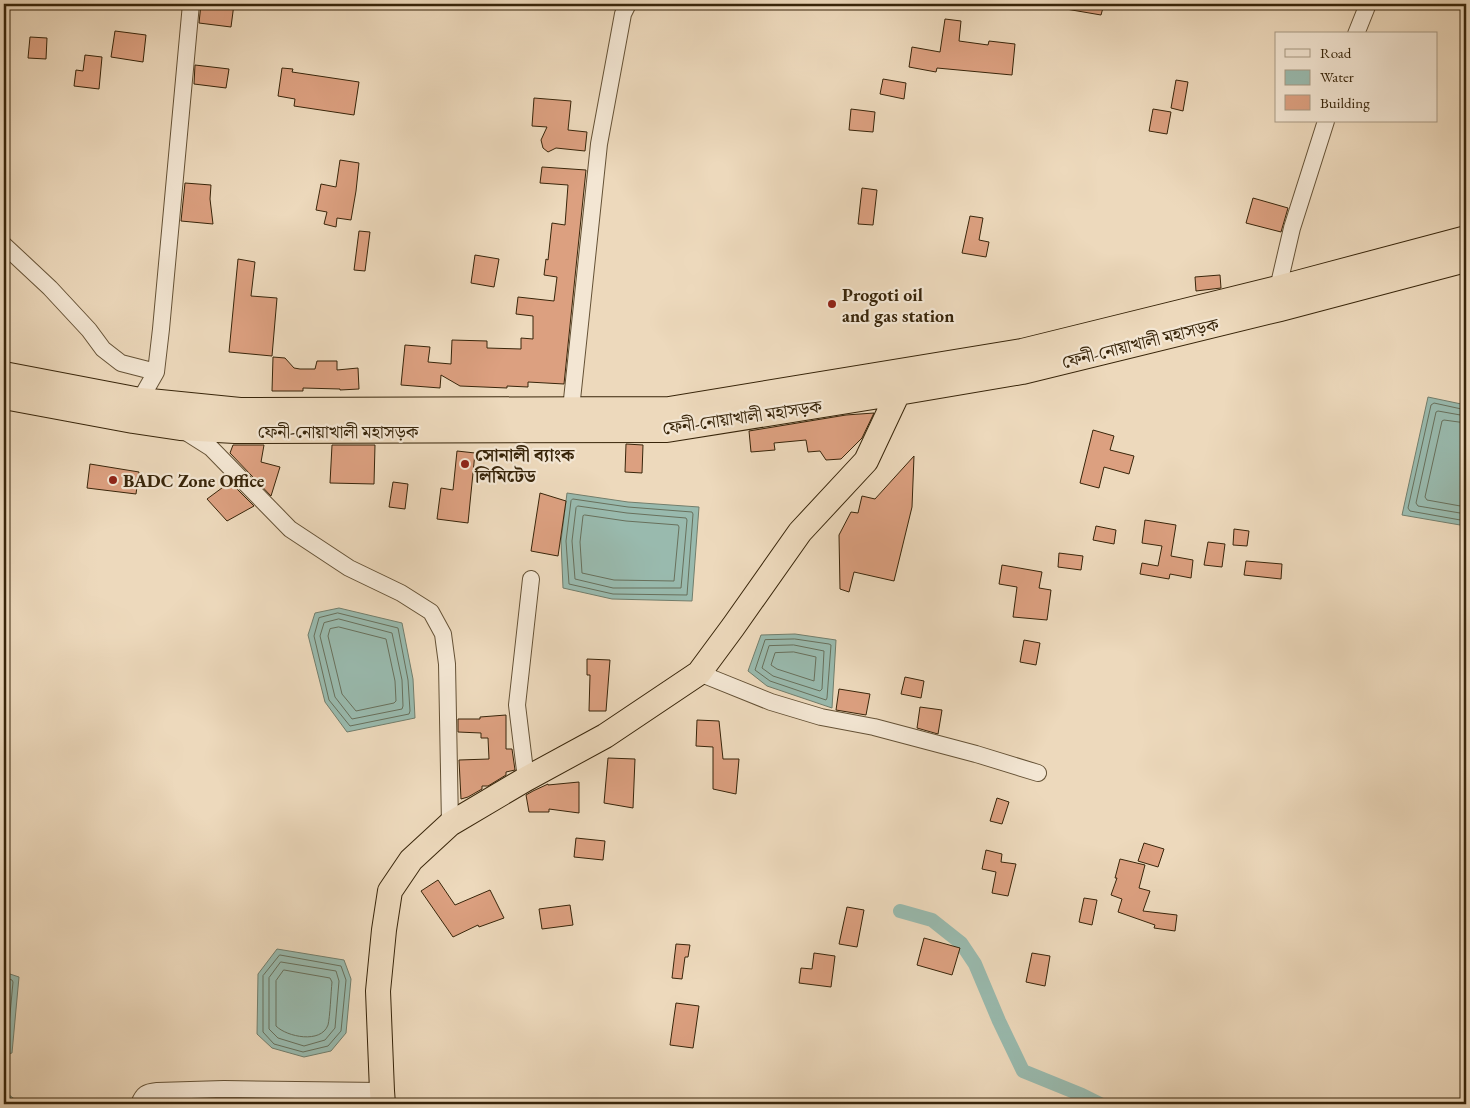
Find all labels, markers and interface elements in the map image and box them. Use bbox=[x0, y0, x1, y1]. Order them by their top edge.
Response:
legend bbox=[1275, 32, 1438, 122]
text: Road bbox=[1320, 43, 1352, 62]
text: Water bbox=[1320, 67, 1354, 86]
text: Building bbox=[1320, 93, 1370, 112]
place label: Progoti oil and gas station bbox=[842, 283, 954, 327]
marker: Progoti oil and gas station bbox=[826, 298, 838, 310]
street label: ফেনী-নোয়াখালী মহাসড়ক bbox=[1059, 312, 1222, 374]
street label: ফেনী-নোয়াখালী মহাসড়ক bbox=[661, 394, 825, 440]
street label: ফেনী-নোয়াখালী মহাসড়ক bbox=[257, 420, 420, 443]
place label: সোনালী ব্যাংক লিমিটেড bbox=[474, 443, 575, 487]
marker: সোনালী ব্যাংক লিমিটেড bbox=[459, 458, 471, 470]
place label: BADC Zone Office bbox=[123, 469, 265, 492]
marker: BADC Zone Office bbox=[107, 474, 119, 486]

